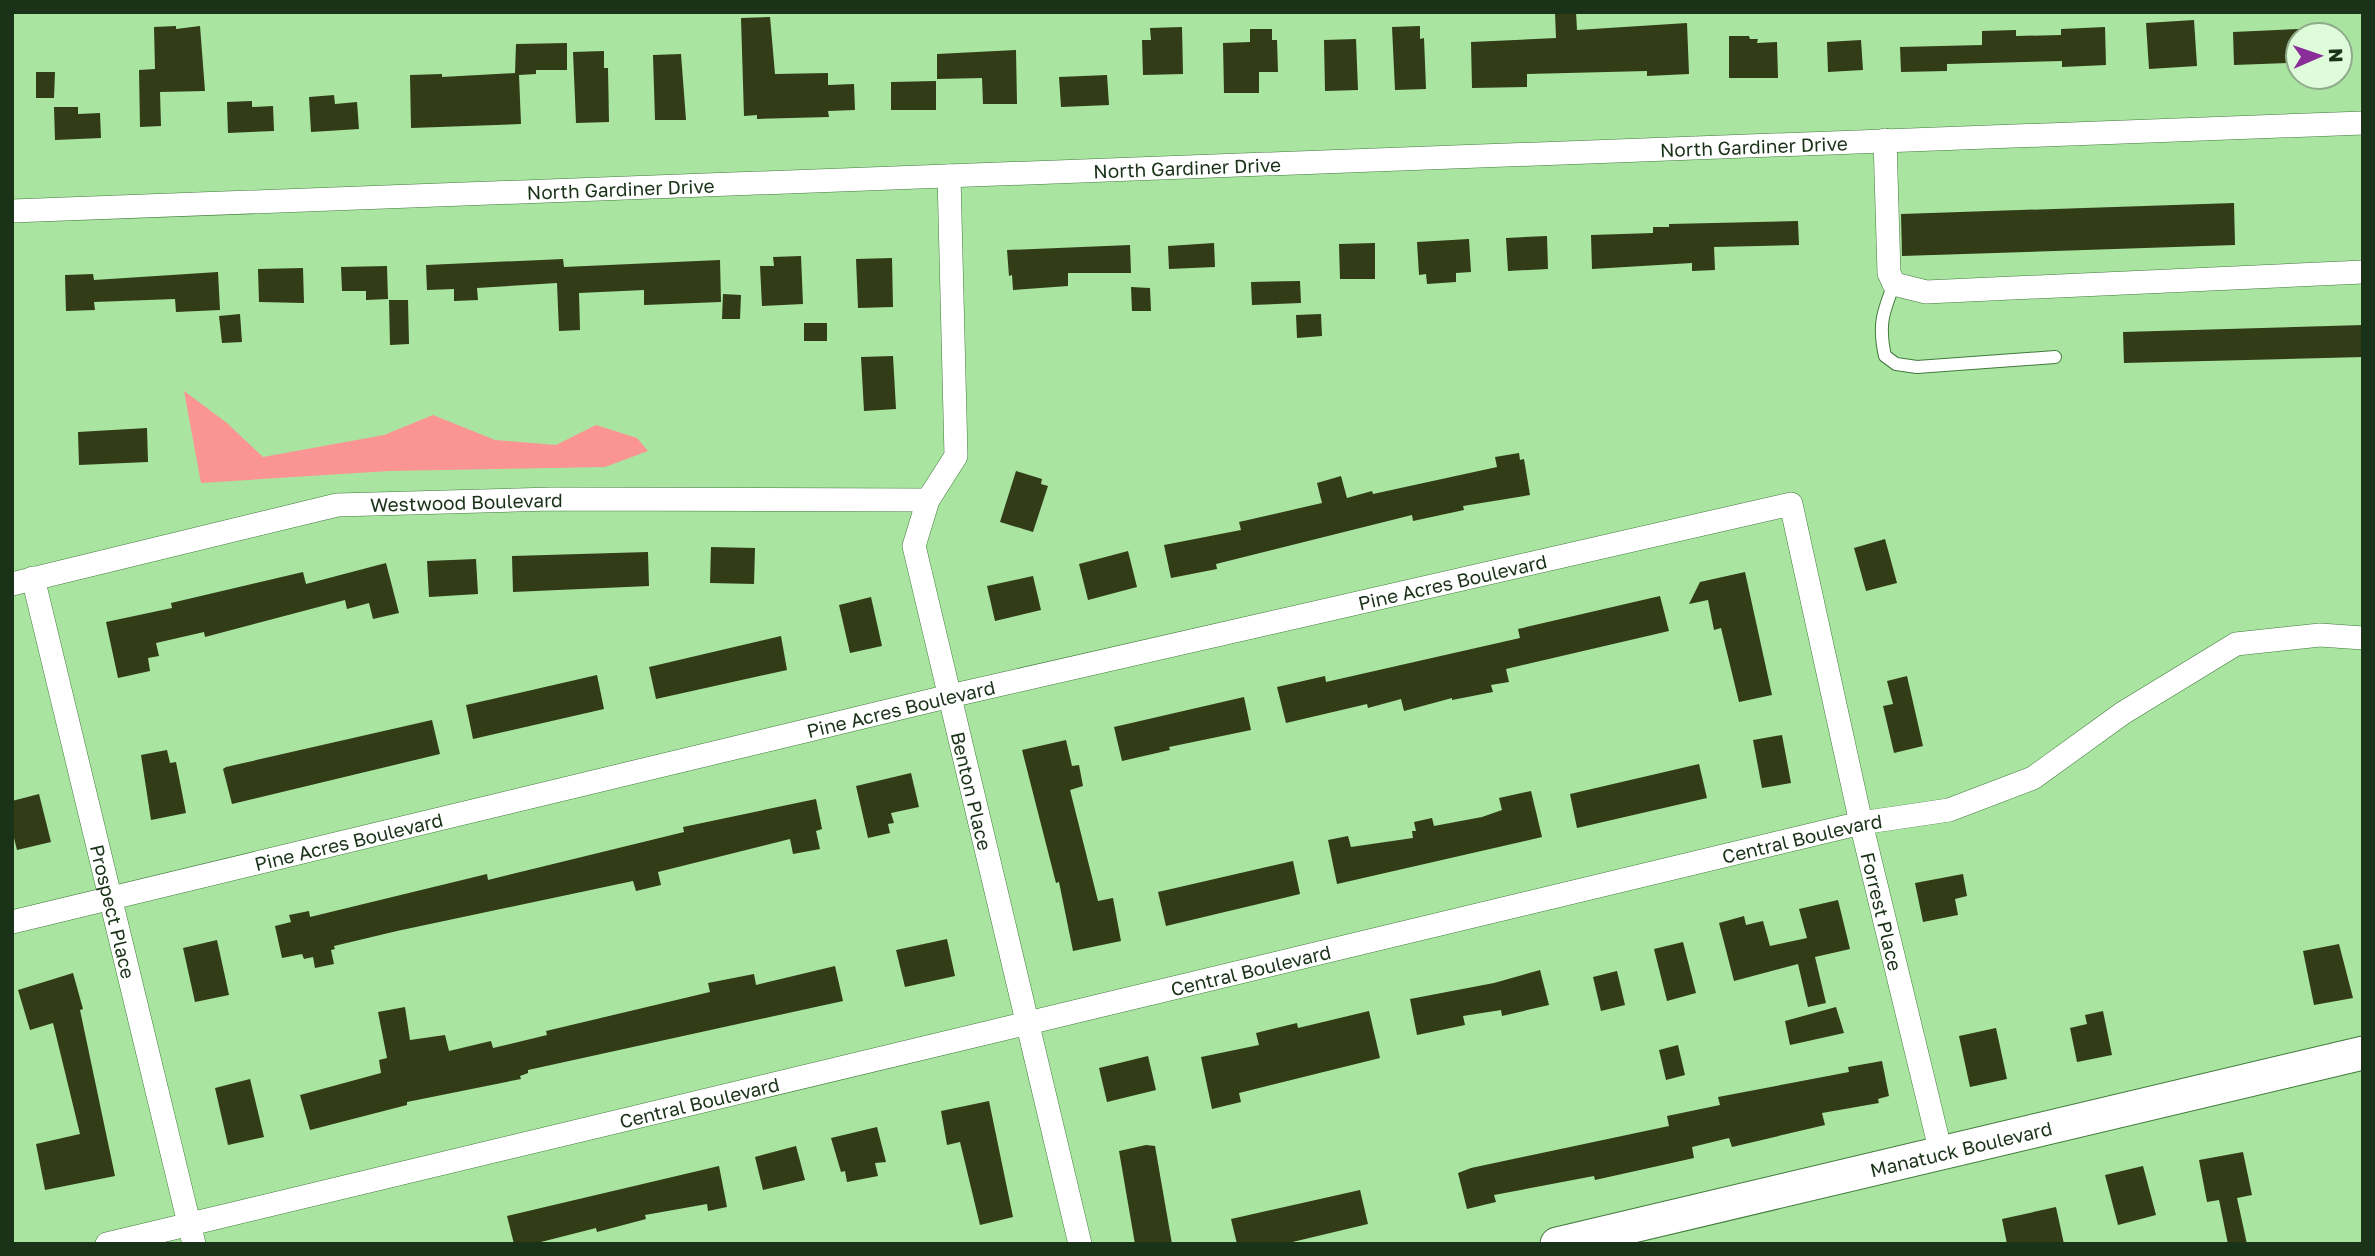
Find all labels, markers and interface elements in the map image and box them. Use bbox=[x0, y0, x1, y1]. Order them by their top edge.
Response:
north arrow bbox=[2284, 21, 2354, 91]
text: N bbox=[2325, 48, 2348, 63]
street label: North Gardiner Drive bbox=[1659, 131, 1848, 161]
street label: North Gardiner Drive bbox=[1093, 152, 1282, 182]
street label: North Gardiner Drive bbox=[526, 173, 715, 203]
street label: Westwood Boulevard bbox=[370, 487, 563, 516]
street label: Pine Acres Boulevard bbox=[1356, 549, 1549, 614]
street label: Pine Acres Boulevard bbox=[804, 675, 997, 742]
street label: Benton Place bbox=[947, 729, 997, 853]
street label: Pine Acres Boulevard bbox=[252, 807, 445, 875]
street label: Central Boulevard bbox=[1720, 809, 1884, 867]
street label: Prospect Place bbox=[86, 842, 141, 981]
street label: Forrest Place bbox=[1857, 850, 1908, 973]
street label: Central Boulevard bbox=[1168, 939, 1333, 1000]
street label: Central Boulevard bbox=[617, 1072, 782, 1132]
street label: Manatuck Boulevard bbox=[1868, 1116, 2054, 1181]

